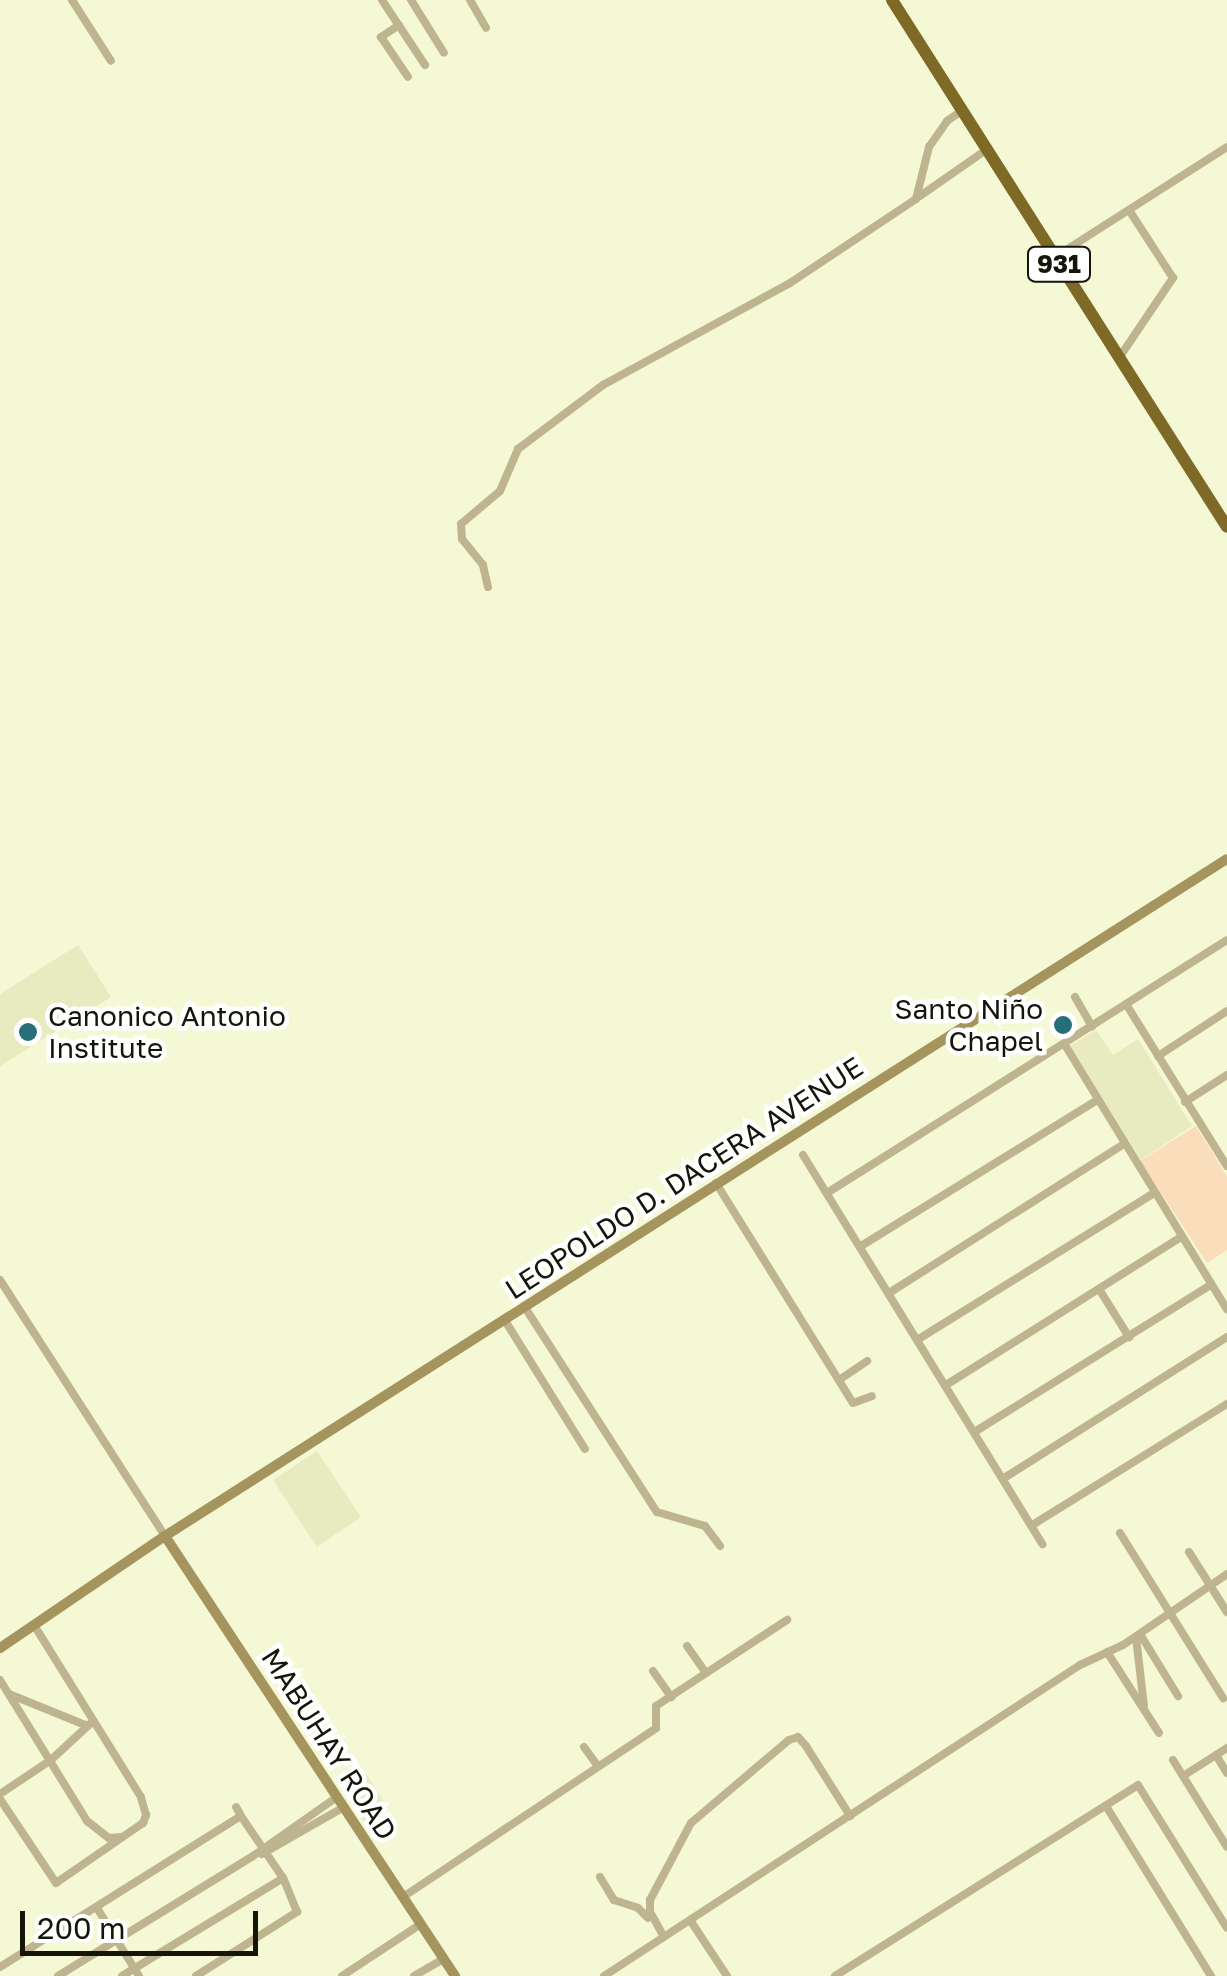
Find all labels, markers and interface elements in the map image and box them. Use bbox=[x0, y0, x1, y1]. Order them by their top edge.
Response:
road number: 931 bbox=[1026, 244, 1092, 284]
place label: Santo Niño Chapel bbox=[895, 992, 1043, 1058]
place label: Canonico Antonio Institute bbox=[48, 999, 286, 1065]
marker: Santo Niño Chapel bbox=[1052, 1014, 1074, 1036]
marker: Canonico Antonio Institute bbox=[17, 1021, 39, 1043]
street label: LEOPOLDO D. DACERA AVENUE bbox=[499, 1050, 869, 1306]
street label: MABUHAY ROAD bbox=[255, 1642, 403, 1846]
scale bar bbox=[25, 1891, 262, 1953]
text: 200 m bbox=[37, 1910, 126, 1946]

